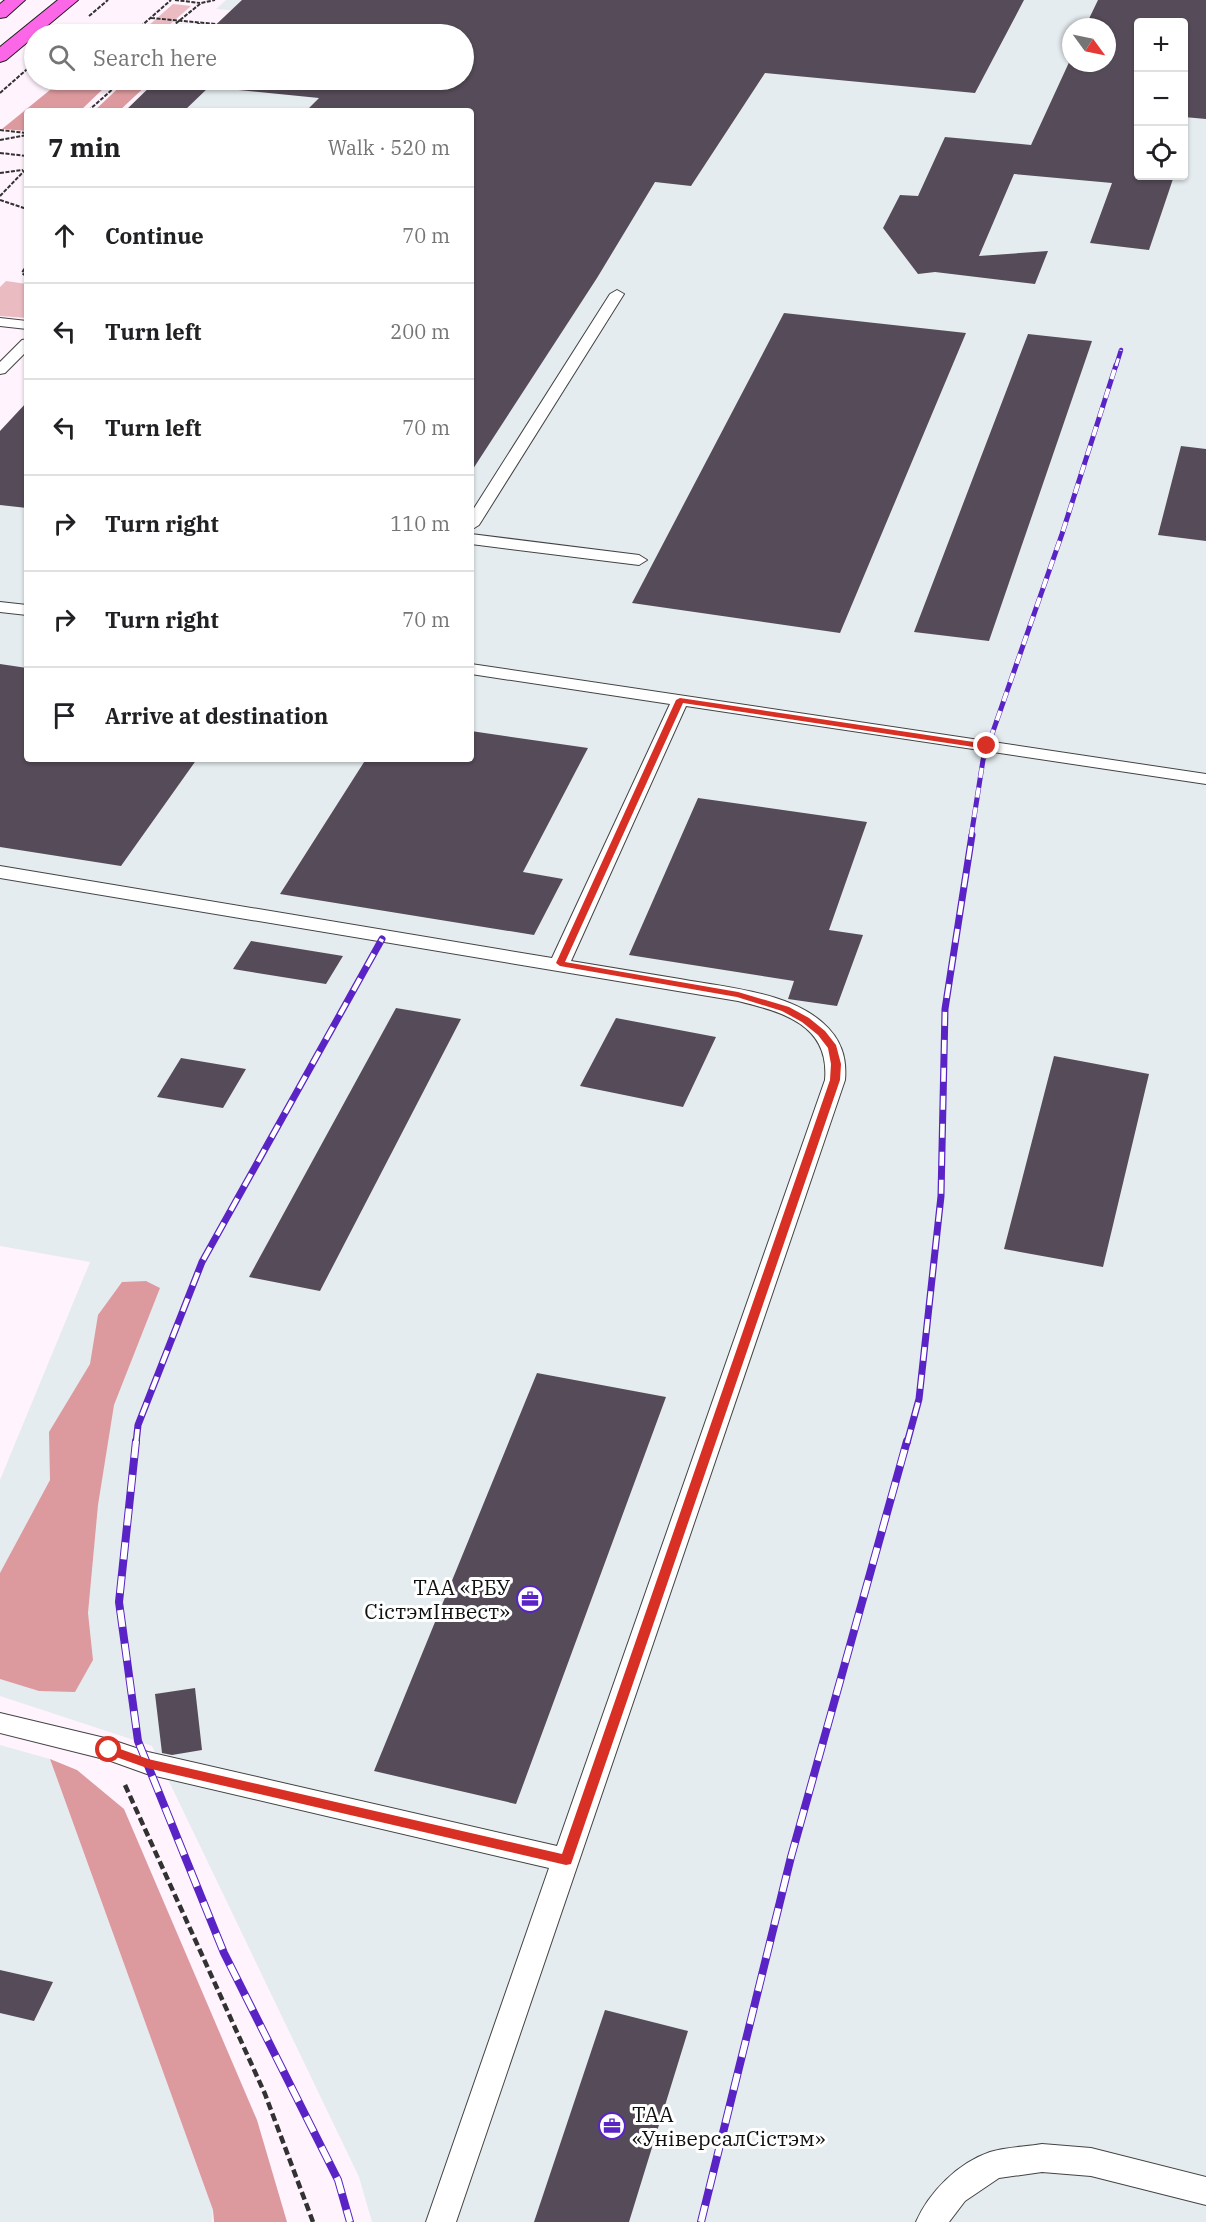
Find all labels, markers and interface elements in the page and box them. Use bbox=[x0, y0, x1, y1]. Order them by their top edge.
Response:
north arrow bbox=[1062, 18, 1116, 72]
map controls bbox=[1134, 18, 1188, 180]
button: + bbox=[1134, 18, 1188, 72]
search box bbox=[24, 24, 474, 90]
icon: search bbox=[45, 41, 78, 74]
text: Search here bbox=[93, 43, 217, 72]
button: − bbox=[1134, 72, 1188, 126]
button: locate bbox=[1134, 126, 1188, 180]
text: 7 min bbox=[48, 130, 121, 164]
text: Walk · 520 m bbox=[328, 134, 450, 161]
icon: ahead bbox=[48, 219, 81, 252]
text: Continue bbox=[105, 221, 204, 250]
text: 70 m bbox=[402, 222, 450, 249]
icon: left bbox=[48, 315, 81, 348]
text: Turn left bbox=[105, 317, 201, 346]
text: 200 m bbox=[390, 318, 450, 345]
icon: left bbox=[48, 411, 81, 444]
text: Turn left bbox=[105, 413, 201, 442]
text: 70 m bbox=[402, 414, 450, 441]
icon: right bbox=[48, 507, 81, 540]
text: Turn right bbox=[105, 509, 219, 538]
text: 110 m bbox=[390, 510, 450, 537]
icon: right bbox=[48, 603, 81, 636]
text: Turn right bbox=[105, 605, 219, 634]
text: 70 m bbox=[402, 606, 450, 633]
icon: arrive bbox=[48, 699, 81, 732]
text: Arrive at destination bbox=[105, 701, 328, 730]
route end bbox=[973, 732, 999, 758]
place label: ТАА «РБУ СістэмІнвест» bbox=[364, 1573, 510, 1625]
office icon: ТАА «РБУ СістэмІнвест» bbox=[515, 1584, 545, 1614]
route start bbox=[95, 1736, 121, 1762]
place label: ТАА «УніверсалСістэм» bbox=[632, 2100, 826, 2152]
office icon: ТАА «УніверсалСістэм» bbox=[597, 2111, 627, 2141]

